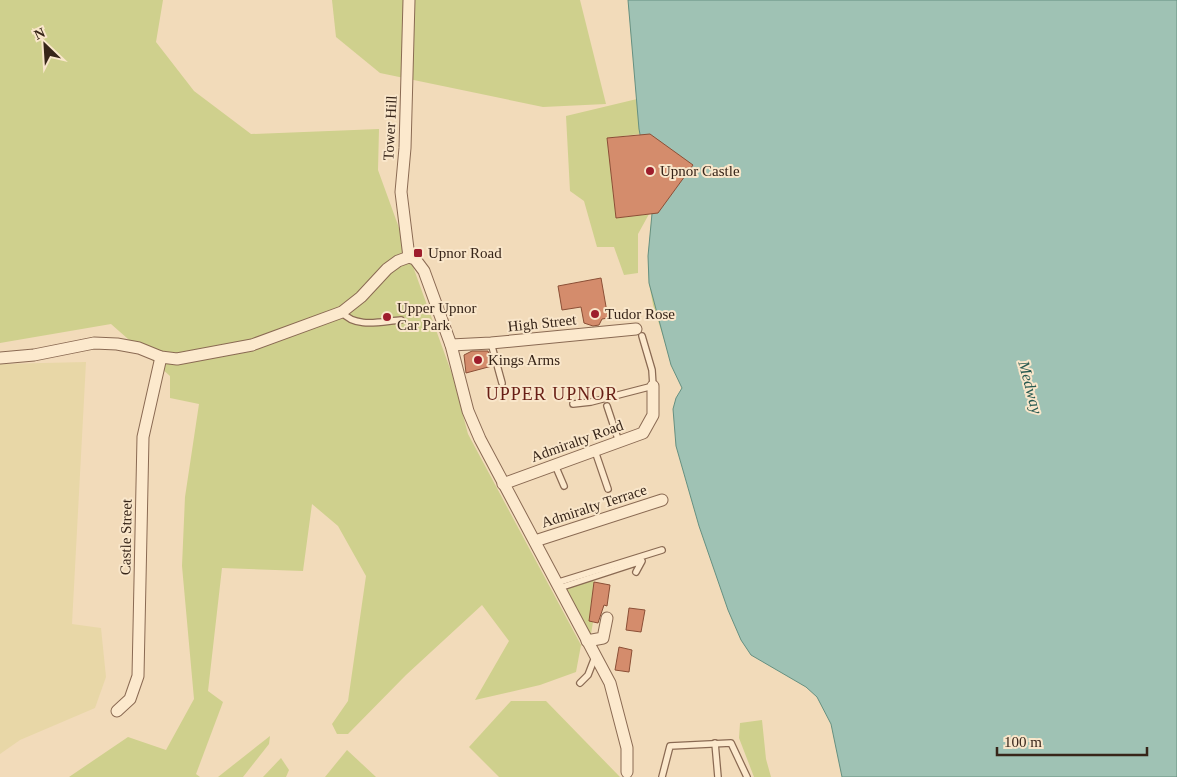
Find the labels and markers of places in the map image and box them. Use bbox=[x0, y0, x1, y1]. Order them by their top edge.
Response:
place label: Upnor Castle bbox=[660, 163, 740, 179]
marker: Upnor Castle bbox=[644, 165, 656, 177]
place label: Upnor Road bbox=[428, 245, 502, 261]
marker: Upnor Road bbox=[412, 247, 424, 259]
place label: Upper Upnor Car Park bbox=[397, 300, 477, 333]
place label: Tudor Rose bbox=[605, 306, 675, 322]
marker: Tudor Rose bbox=[589, 308, 601, 320]
marker: Upper Upnor Car Park bbox=[381, 311, 393, 323]
place label: Kings Arms bbox=[488, 352, 560, 368]
marker: Kings Arms bbox=[472, 354, 484, 366]

